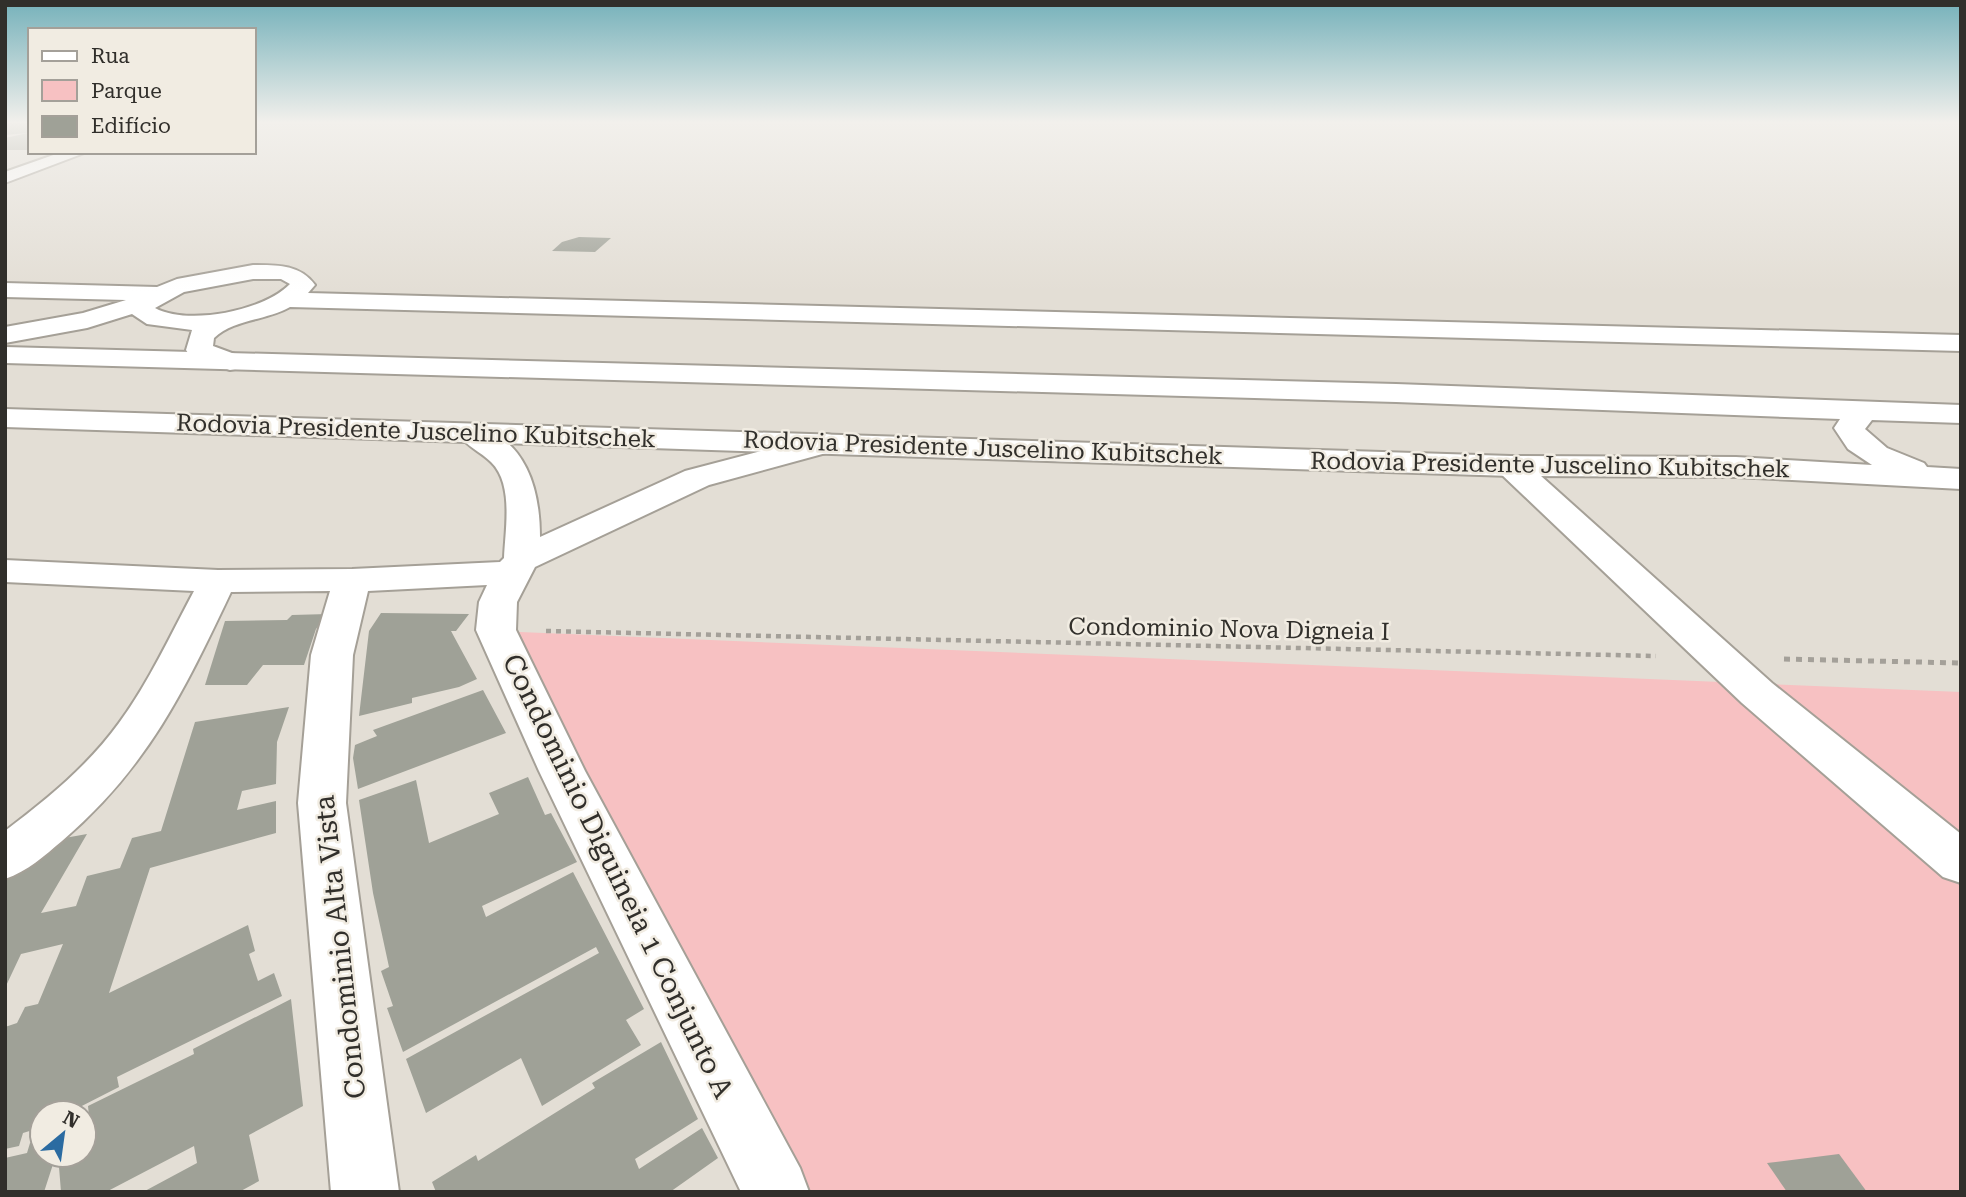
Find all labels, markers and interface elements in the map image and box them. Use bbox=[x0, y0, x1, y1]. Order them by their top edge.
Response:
legend bbox=[28, 28, 256, 154]
text: Rua bbox=[91, 44, 130, 68]
text: Parque bbox=[91, 79, 162, 103]
text: Edifício bbox=[91, 114, 171, 138]
street label: Rodovia Presidente Juscelino Kubitschek bbox=[176, 409, 656, 453]
street label: Rodovia Presidente Juscelino Kubitschek bbox=[743, 426, 1223, 470]
street label: Rodovia Presidente Juscelino Kubitschek bbox=[1310, 447, 1790, 483]
street label: Condominio Nova Digneia I bbox=[1068, 612, 1390, 646]
street label: Condominio Diguineia 1 Conjunto A bbox=[496, 649, 740, 1104]
street label: Condominio Alta Vista bbox=[308, 794, 372, 1100]
north arrow bbox=[28, 1099, 98, 1169]
text: N bbox=[59, 1106, 83, 1133]

